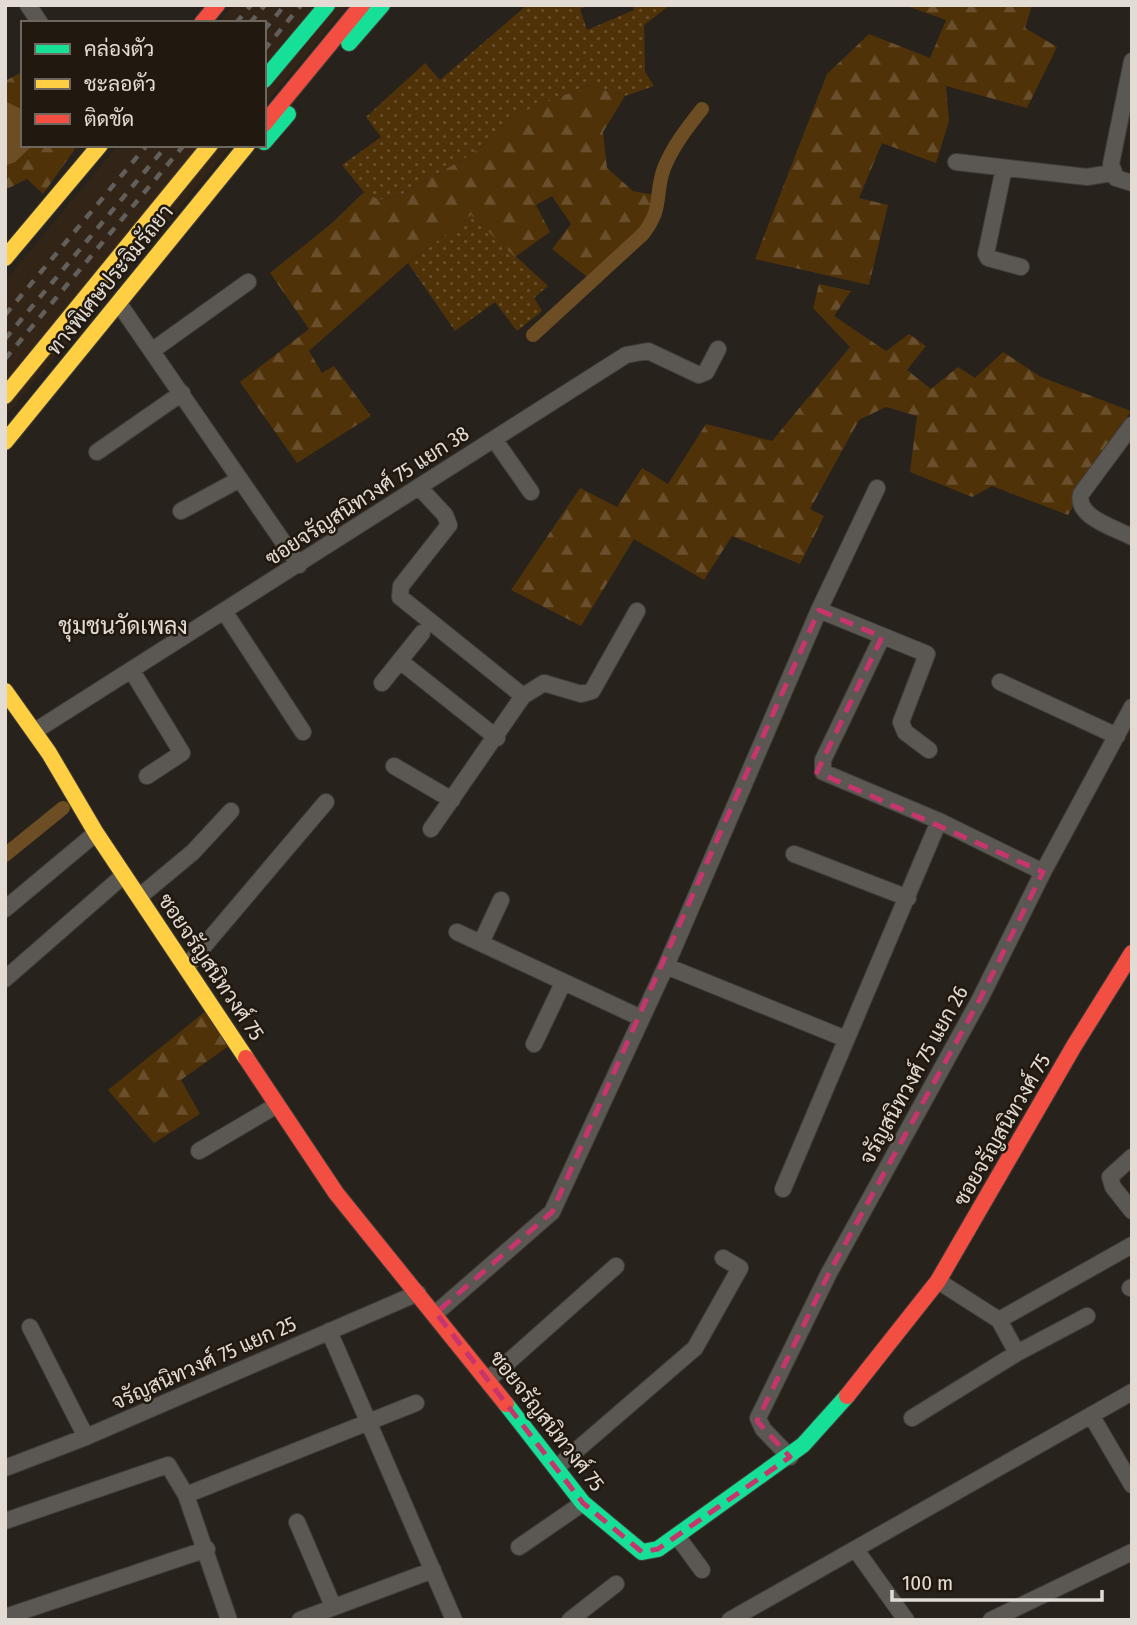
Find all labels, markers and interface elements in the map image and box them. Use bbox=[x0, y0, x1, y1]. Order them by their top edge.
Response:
legend bbox=[21, 21, 266, 147]
text: คล่องตัว bbox=[84, 36, 154, 62]
text: ชะลอตัว bbox=[84, 71, 156, 97]
text: ติดขัด bbox=[84, 106, 134, 132]
street label: ทางพิเศษประจิมรัถยา bbox=[41, 199, 179, 361]
street label: ซอยจรัญสนิทวงศ์ 75 แยก 38 bbox=[260, 420, 474, 572]
district label: ชุมชนวัดเพลง bbox=[58, 612, 188, 642]
street label: ซอยจรัญสนิทวงศ์ 75 bbox=[152, 888, 271, 1045]
street label: จรัญสนิทวงศ์ 75 แยก 26 bbox=[853, 981, 974, 1169]
street label: ซอยจรัญสนิทวงศ์ 75 bbox=[947, 1049, 1056, 1211]
street label: จรัญสนิทวงศ์ 75 แยก 25 bbox=[107, 1310, 300, 1415]
street label: ซอยจรัญสนิทวงศ์ 75 bbox=[484, 1345, 611, 1497]
scale bar bbox=[892, 1558, 1102, 1602]
text: 100 m bbox=[902, 1570, 953, 1596]

